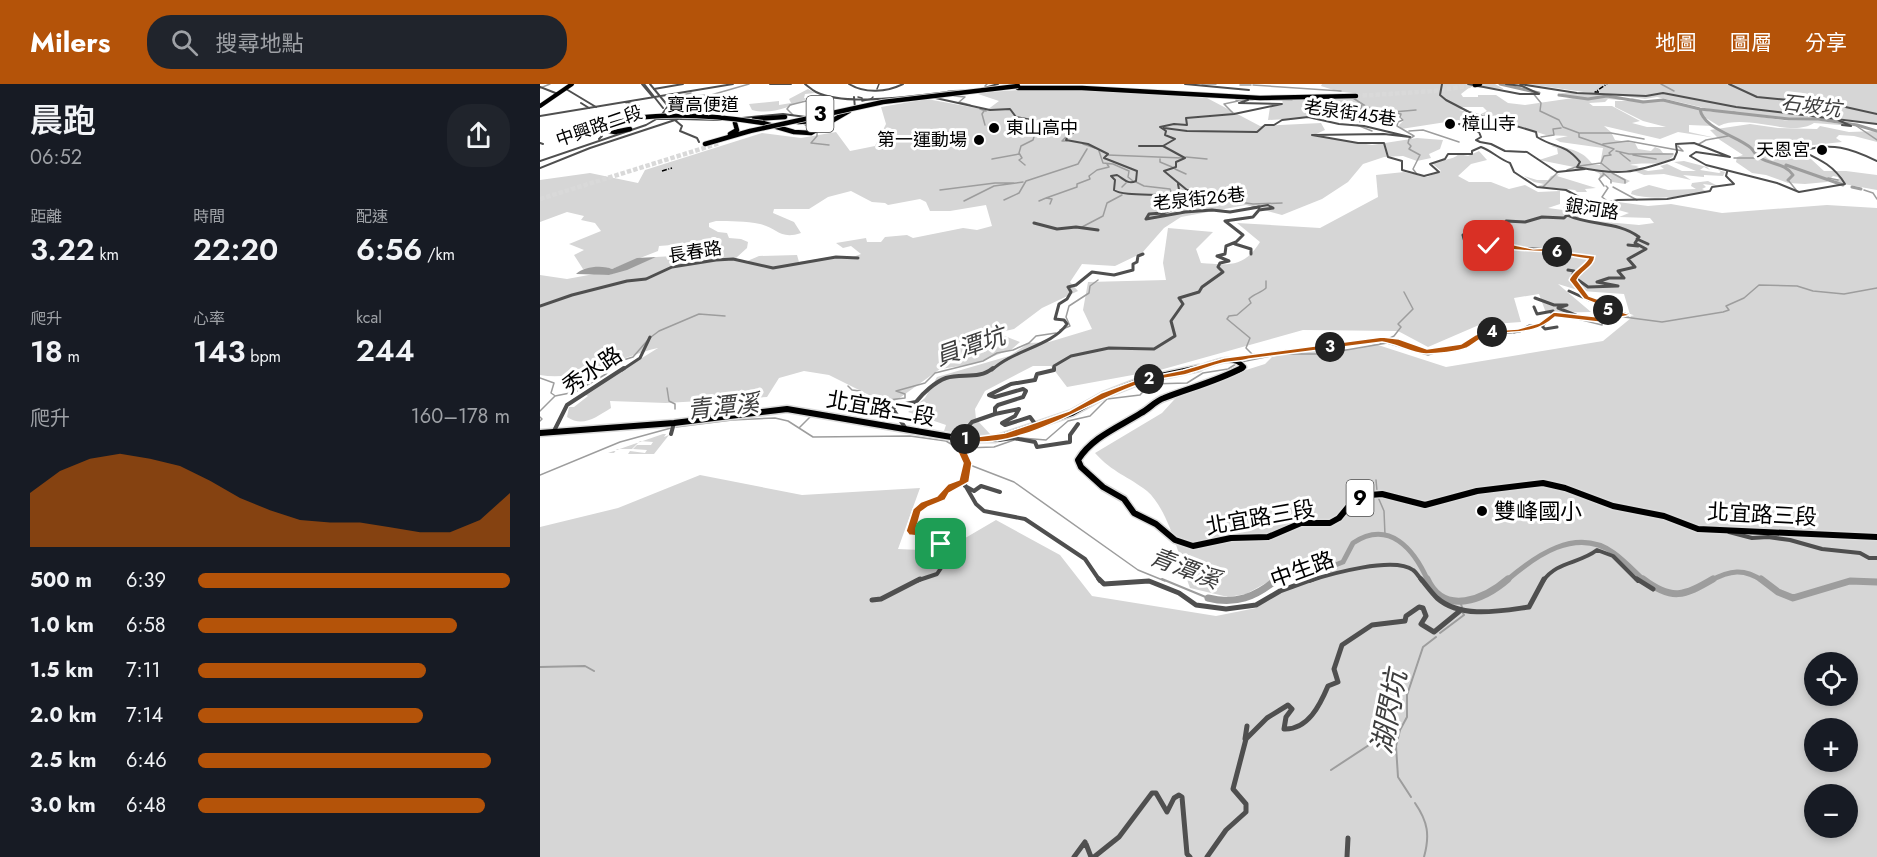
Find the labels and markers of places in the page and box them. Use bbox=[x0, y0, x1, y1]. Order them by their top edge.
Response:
place label: 樟山寺 bbox=[1462, 111, 1516, 137]
place label: 東山高中 bbox=[1006, 115, 1078, 141]
marker: 樟山寺 bbox=[1443, 117, 1457, 131]
marker: 東山高中 bbox=[987, 121, 1001, 135]
place label: 第一運動場 bbox=[877, 127, 967, 153]
marker: 第一運動場 bbox=[972, 133, 986, 147]
place label: 天恩宮 bbox=[1756, 137, 1810, 163]
marker: 天恩宮 bbox=[1815, 143, 1829, 157]
pin bbox=[1463, 220, 1514, 271]
pin: 6 bbox=[1542, 237, 1572, 267]
pin: 5 bbox=[1593, 295, 1623, 325]
pin: 4 bbox=[1477, 317, 1507, 347]
pin: 3 bbox=[1315, 332, 1345, 362]
pin: 2 bbox=[1134, 364, 1164, 394]
pin: 1 bbox=[950, 424, 980, 454]
place label: 雙峰國小 bbox=[1494, 495, 1582, 527]
marker: 雙峰國小 bbox=[1475, 504, 1489, 518]
pin bbox=[915, 518, 966, 569]

